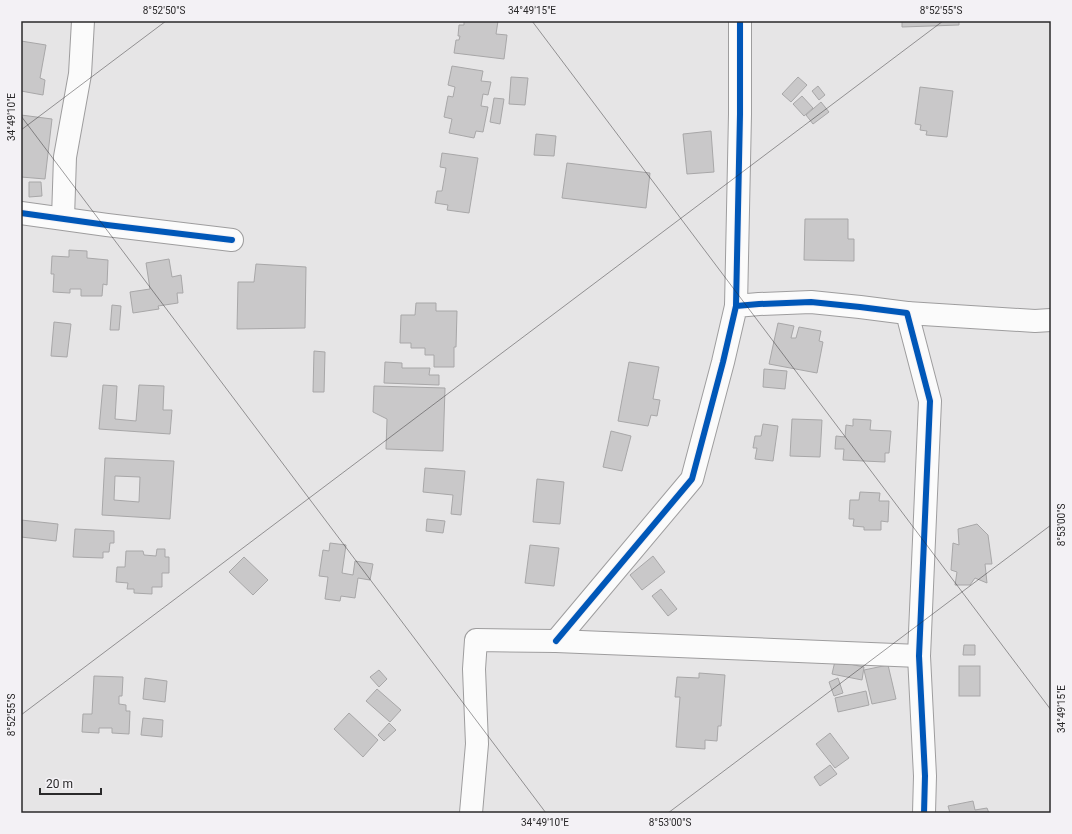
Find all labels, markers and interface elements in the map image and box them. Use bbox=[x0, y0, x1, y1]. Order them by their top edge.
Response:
text: 8°52'50"S bbox=[143, 5, 185, 16]
text: 34°49'15"E bbox=[508, 5, 556, 16]
text: 8°52'55"S bbox=[920, 5, 962, 16]
text: 34°49'10"E bbox=[6, 93, 17, 141]
text: 8°53'00"S bbox=[1056, 504, 1067, 546]
text: 34°49'15"E bbox=[1056, 685, 1067, 733]
text: 8°52'55"S bbox=[6, 694, 17, 736]
scale bar bbox=[40, 770, 101, 796]
text: 20 m bbox=[46, 777, 73, 791]
text: 34°49'10"E bbox=[521, 817, 569, 828]
text: 8°53'00"S bbox=[649, 817, 691, 828]

